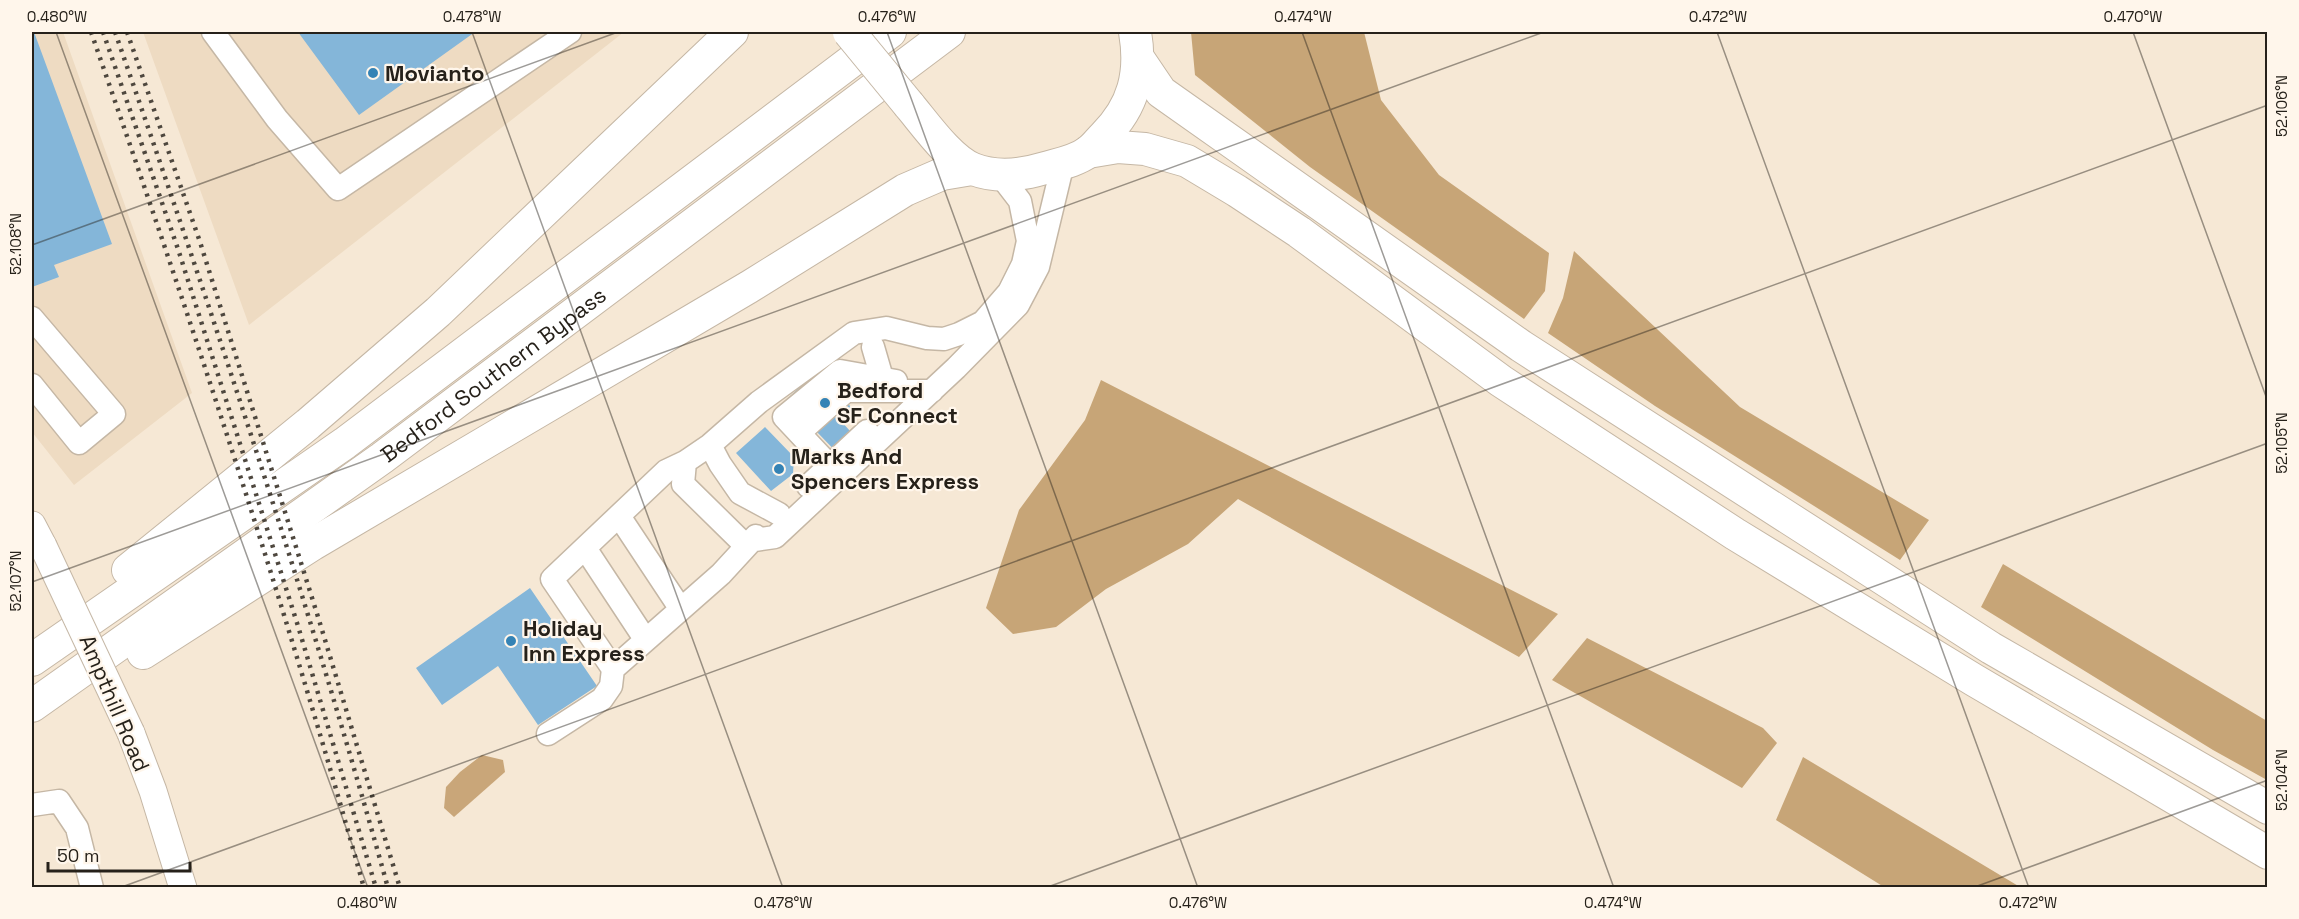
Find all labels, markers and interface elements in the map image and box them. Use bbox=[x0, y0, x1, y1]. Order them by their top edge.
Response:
text: 0.480°W bbox=[27, 7, 87, 26]
text: 0.478°W bbox=[443, 7, 501, 26]
text: 0.476°W bbox=[858, 7, 916, 26]
text: 0.474°W bbox=[1274, 7, 1332, 26]
text: 0.472°W bbox=[1689, 7, 1747, 26]
text: 0.470°W bbox=[2104, 7, 2162, 26]
place label: Movianto bbox=[385, 59, 485, 87]
marker: Movianto bbox=[366, 66, 380, 80]
text: 52.106°N bbox=[2272, 75, 2291, 137]
text: 52.108°N bbox=[6, 213, 25, 275]
street label: Bedford Southern Bypass bbox=[375, 281, 611, 468]
place label: Bedford SF Connect bbox=[837, 376, 958, 429]
marker: Bedford SF Connect bbox=[818, 396, 832, 410]
text: 52.105°N bbox=[2272, 412, 2291, 474]
place label: Marks And Spencers Express bbox=[791, 442, 979, 495]
marker: Marks And Spencers Express bbox=[772, 462, 786, 476]
text: 52.107°N bbox=[6, 551, 25, 611]
place label: Holiday Inn Express bbox=[523, 614, 645, 667]
street label: Ampthill Road bbox=[74, 630, 156, 776]
marker: Holiday Inn Express bbox=[504, 634, 518, 648]
text: 52.104°N bbox=[2272, 749, 2291, 811]
scale bar bbox=[48, 835, 190, 873]
text: 50 m bbox=[57, 844, 99, 867]
text: 0.480°W bbox=[337, 893, 397, 912]
text: 0.478°W bbox=[754, 893, 812, 912]
text: 0.476°W bbox=[1169, 893, 1227, 912]
text: 0.474°W bbox=[1584, 893, 1642, 912]
text: 0.472°W bbox=[1999, 893, 2057, 912]

